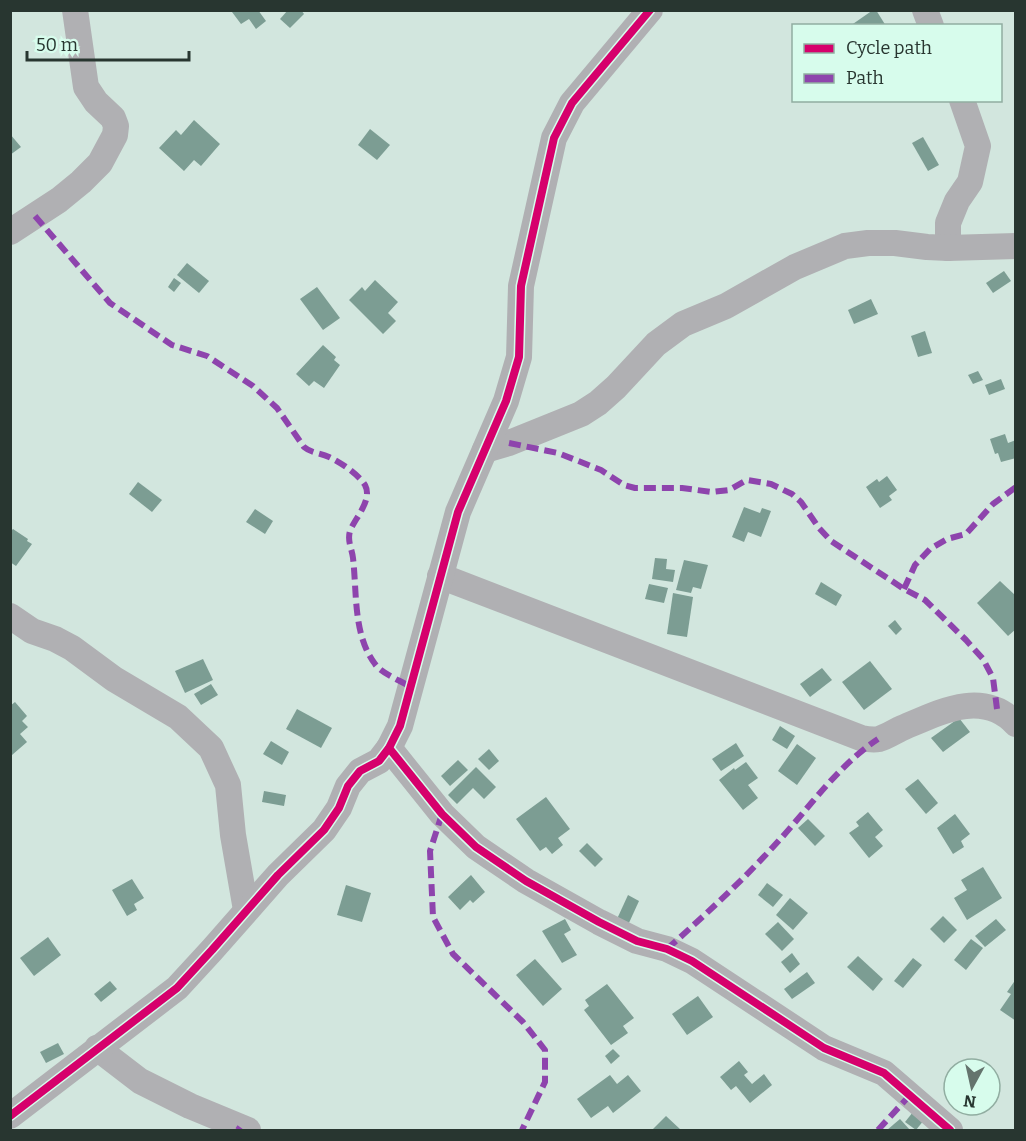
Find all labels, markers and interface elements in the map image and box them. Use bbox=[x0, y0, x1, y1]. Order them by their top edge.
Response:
scale bar bbox=[27, 24, 189, 62]
legend bbox=[792, 24, 1002, 102]
text: 50 m bbox=[36, 34, 78, 56]
text: Cycle path bbox=[846, 37, 932, 59]
text: Path bbox=[846, 67, 884, 89]
north arrow bbox=[942, 1057, 1002, 1117]
text: N bbox=[963, 1091, 977, 1112]

